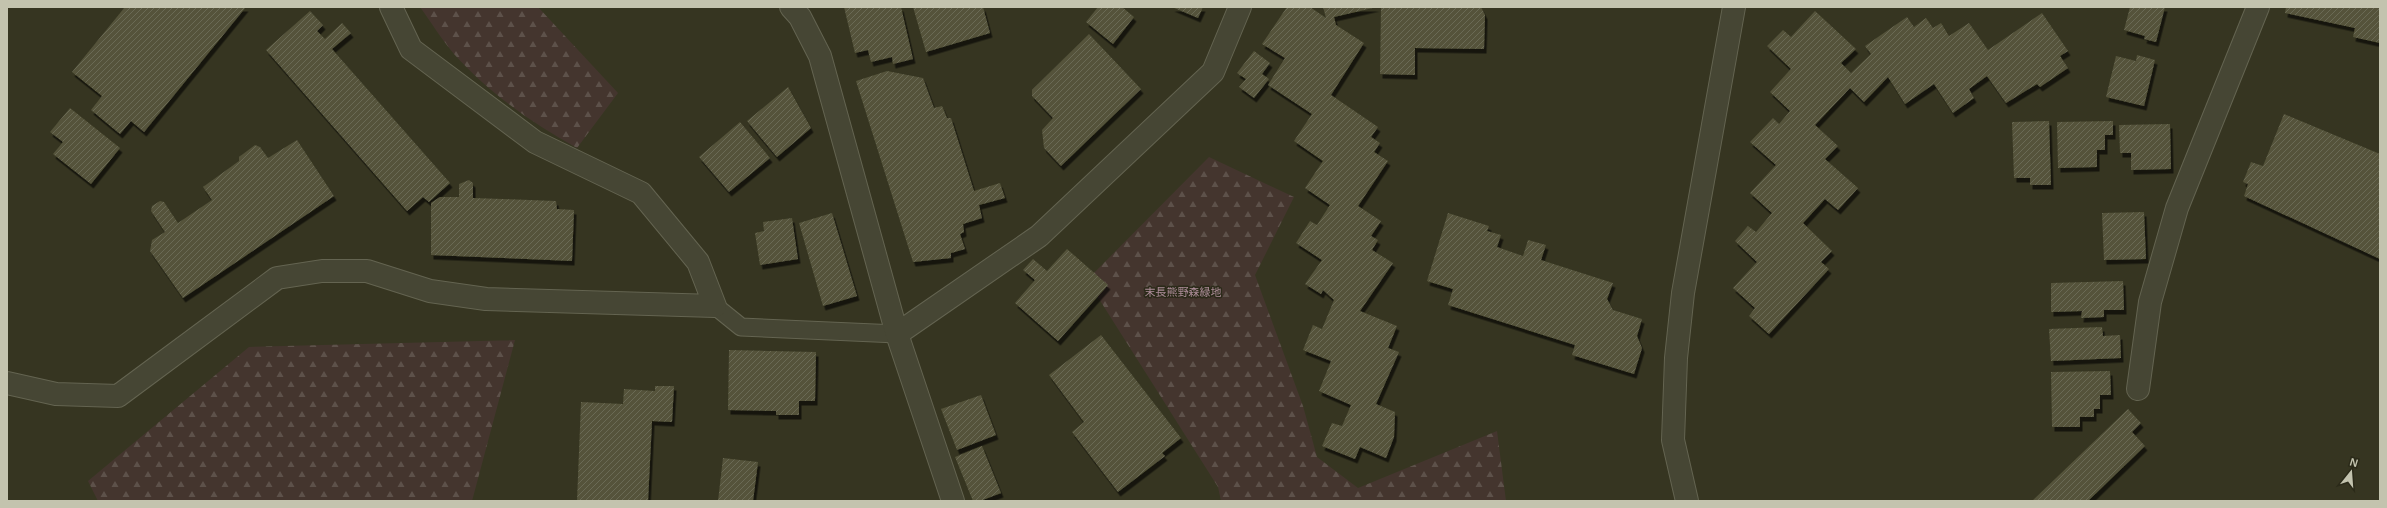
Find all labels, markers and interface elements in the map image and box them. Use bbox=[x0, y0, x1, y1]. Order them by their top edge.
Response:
park label: 末長熊野森緑地 bbox=[1145, 286, 1222, 298]
north arrow bbox=[2331, 452, 2371, 492]
text: N bbox=[2348, 456, 2360, 469]

